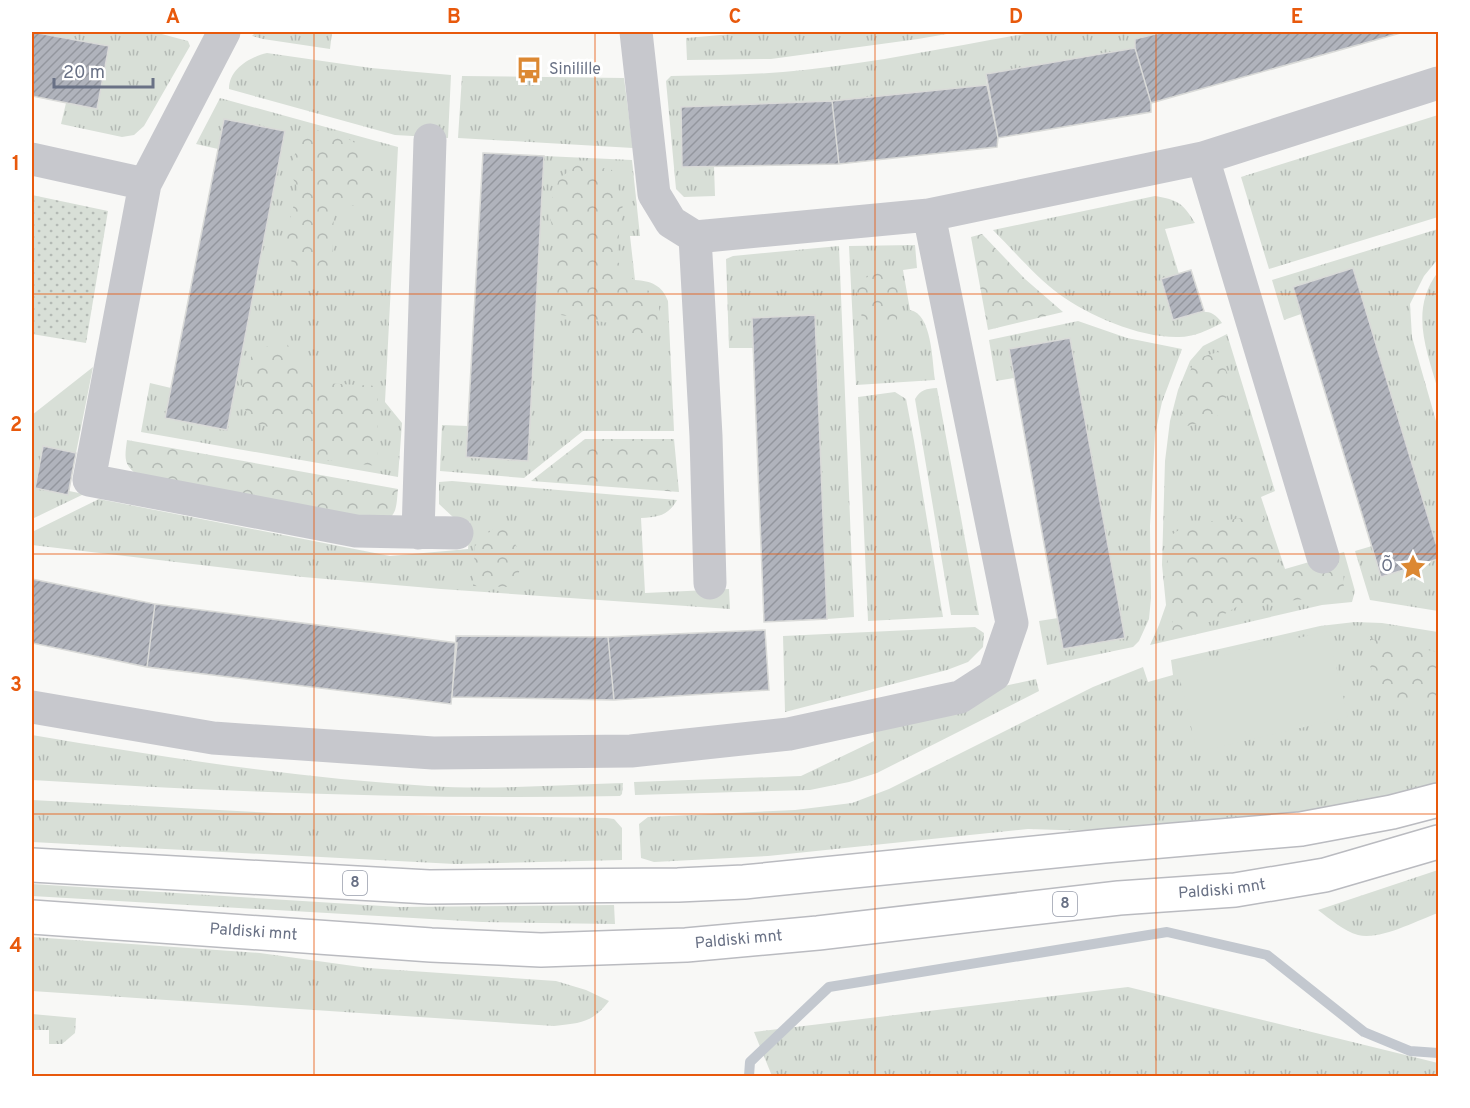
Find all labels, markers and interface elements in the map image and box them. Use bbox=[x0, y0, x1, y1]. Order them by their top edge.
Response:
text: A bbox=[166, 5, 180, 31]
text: B bbox=[447, 5, 461, 31]
text: C bbox=[729, 5, 741, 31]
text: D bbox=[1009, 5, 1023, 31]
text: E bbox=[1291, 5, 1303, 31]
scale bar bbox=[54, 51, 153, 89]
bus stop icon: Sinilille bbox=[514, 55, 544, 85]
place label: Sinilille bbox=[549, 60, 601, 80]
text: 20 m bbox=[63, 62, 105, 85]
text: 1 bbox=[12, 152, 20, 178]
text: 2 bbox=[10, 413, 22, 439]
place icon: Õ bbox=[1398, 552, 1428, 582]
place label: Õ bbox=[1381, 554, 1393, 577]
text: 3 bbox=[10, 673, 22, 699]
road number: 8 bbox=[343, 871, 367, 895]
street label: Paldiski mnt bbox=[1177, 875, 1267, 904]
road number: 8 bbox=[1053, 892, 1077, 916]
street label: Paldiski mnt bbox=[209, 919, 298, 946]
street label: Paldiski mnt bbox=[694, 926, 783, 954]
text: 4 bbox=[10, 934, 22, 960]

